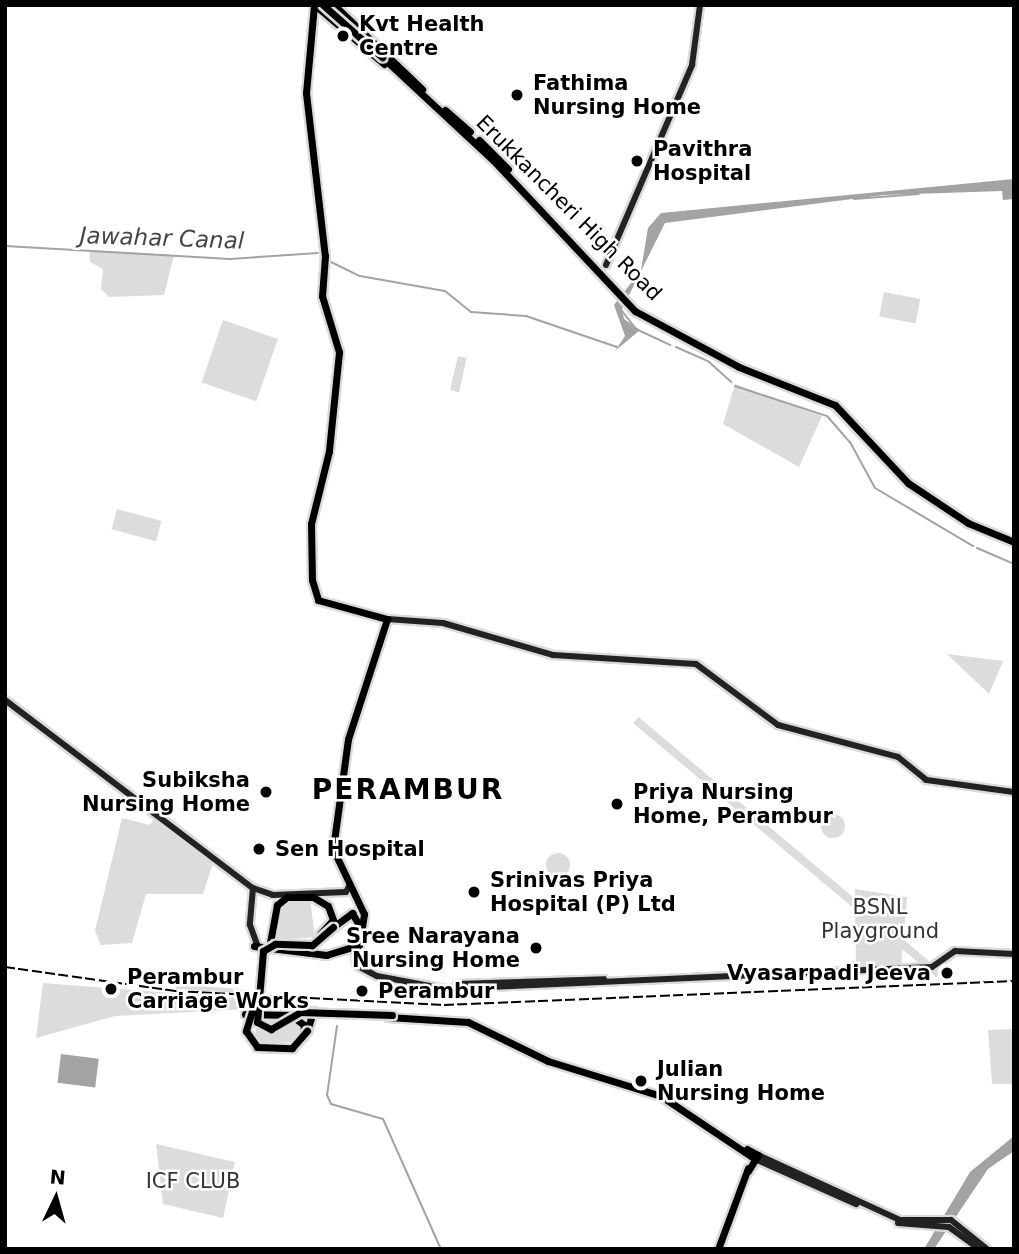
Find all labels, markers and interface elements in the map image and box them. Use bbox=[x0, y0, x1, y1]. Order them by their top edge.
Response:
place label: Kvt Health Centre bbox=[359, 11, 484, 61]
marker: Kvt Health Centre bbox=[333, 26, 353, 46]
place label: Fathima Nursing Home bbox=[533, 70, 701, 120]
marker: Fathima Nursing Home bbox=[507, 85, 527, 105]
street label: Erukkancheri High Road bbox=[471, 110, 667, 306]
place label: Pavithra Hospital bbox=[653, 136, 752, 186]
marker: Pavithra Hospital bbox=[627, 151, 647, 171]
water label: Jawahar Canal bbox=[79, 221, 245, 255]
place label: Subiksha Nursing Home bbox=[82, 767, 250, 817]
district label: PERAMBUR bbox=[313, 773, 503, 807]
place label: Priya Nursing Home, Perambur bbox=[633, 779, 833, 829]
marker: Subiksha Nursing Home bbox=[256, 782, 276, 802]
marker: Priya Nursing Home, Perambur bbox=[607, 794, 627, 814]
place label: Sen Hospital bbox=[275, 836, 425, 862]
marker: Sen Hospital bbox=[249, 839, 269, 859]
place label: Srinivas Priya Hospital (P) Ltd bbox=[490, 867, 676, 917]
marker: Srinivas Priya Hospital (P) Ltd bbox=[464, 882, 484, 902]
park label: BSNL Playground bbox=[821, 894, 939, 944]
place label: Sree Narayana Nursing Home bbox=[346, 923, 520, 973]
marker: Sree Narayana Nursing Home bbox=[526, 938, 546, 958]
place label: Vyasarpadi Jeeva bbox=[727, 960, 931, 986]
marker: Vyasarpadi Jeeva bbox=[937, 963, 957, 983]
place label: Perambur Carriage Works bbox=[127, 964, 309, 1014]
place label: Perambur bbox=[378, 978, 494, 1004]
marker: Perambur Carriage Works bbox=[101, 979, 121, 999]
marker: Perambur bbox=[352, 981, 372, 1001]
place label: Julian Nursing Home bbox=[657, 1056, 825, 1106]
marker: Julian Nursing Home bbox=[631, 1071, 651, 1091]
north arrow bbox=[21, 1163, 91, 1233]
text: N bbox=[49, 1165, 67, 1189]
park label: ICF CLUB bbox=[146, 1168, 240, 1194]

